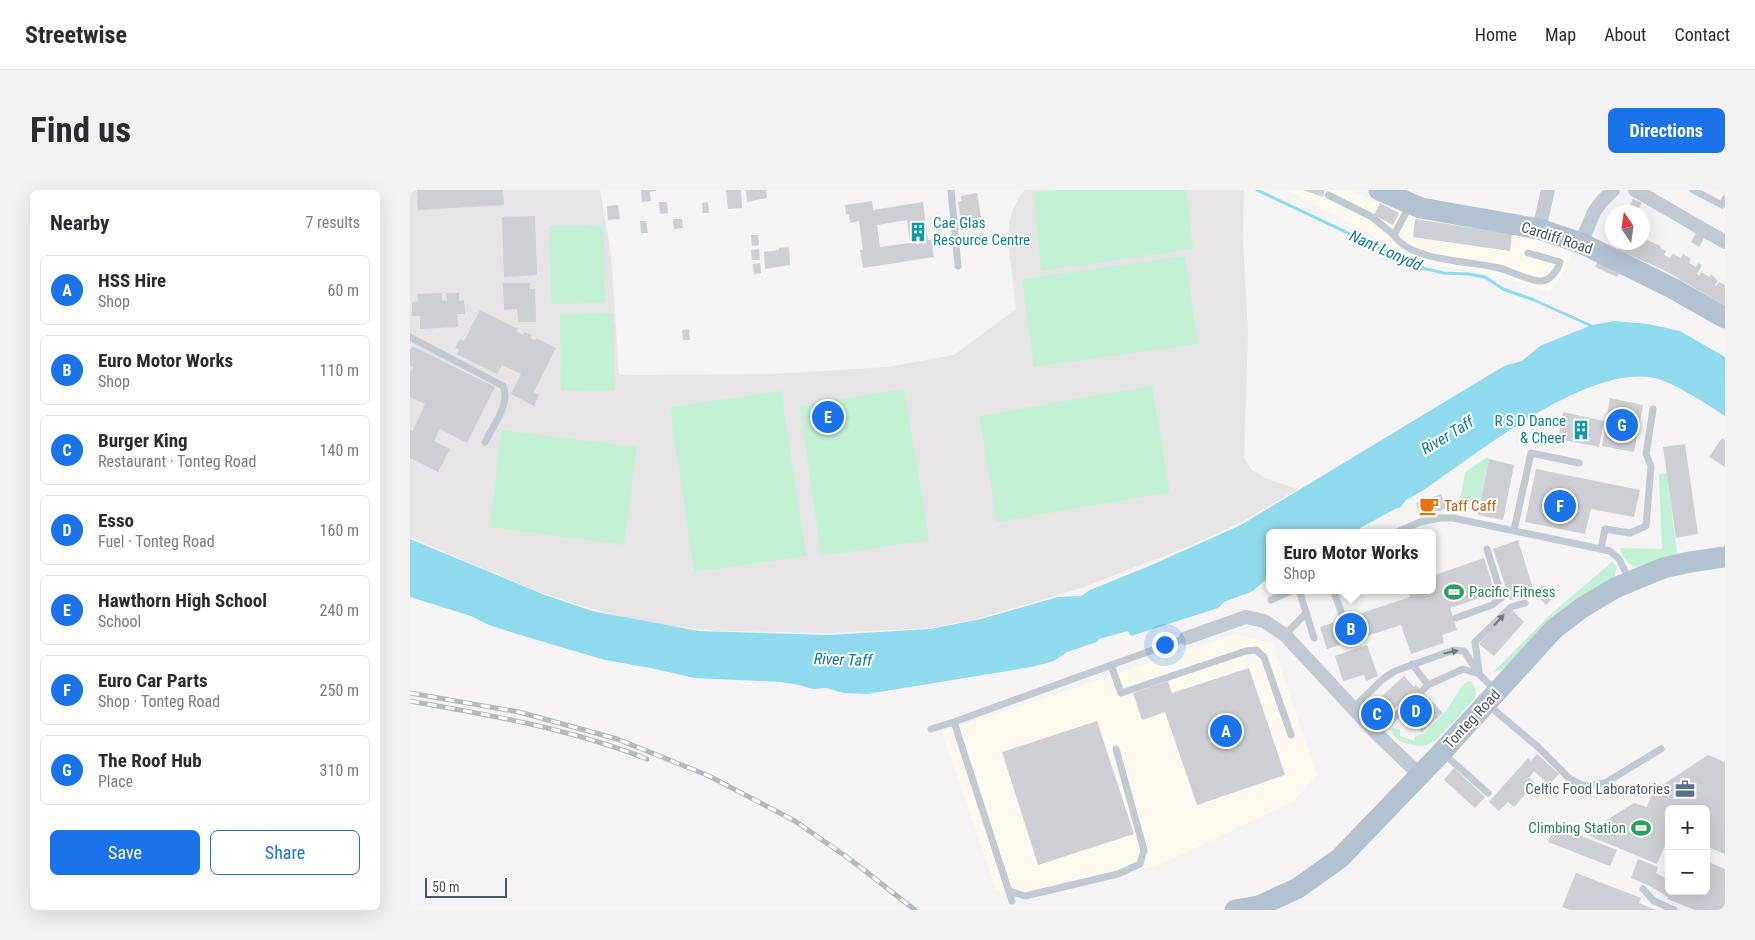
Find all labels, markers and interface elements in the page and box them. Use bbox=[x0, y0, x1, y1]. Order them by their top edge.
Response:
text: Streetwise bbox=[25, 21, 127, 49]
text: Home bbox=[1475, 24, 1517, 45]
text: Map bbox=[1545, 24, 1576, 45]
text: About bbox=[1604, 24, 1646, 45]
text: Contact bbox=[1674, 24, 1730, 45]
button: Directions bbox=[1608, 108, 1725, 153]
text: Find us bbox=[30, 110, 131, 151]
north arrow bbox=[1605, 205, 1650, 250]
text: Nearby bbox=[50, 211, 109, 235]
text: 7 results bbox=[305, 213, 360, 232]
place label: Cae Glas Resource Centre bbox=[933, 214, 1030, 249]
street label: Cardiff Road bbox=[1519, 218, 1595, 258]
building icon: Cae Glas Resource Centre bbox=[907, 221, 929, 243]
water label: Nant Lonydd bbox=[1347, 226, 1425, 275]
text: HSS Hire bbox=[98, 269, 166, 292]
text: A bbox=[62, 281, 72, 300]
text: 60 m bbox=[327, 281, 359, 300]
text: Shop bbox=[98, 292, 130, 311]
text: Euro Motor Works bbox=[98, 349, 233, 372]
text: B bbox=[63, 361, 71, 380]
text: 110 m bbox=[320, 361, 359, 380]
text: Shop bbox=[98, 372, 130, 391]
pin: E bbox=[812, 398, 844, 436]
pin: G bbox=[1606, 406, 1638, 444]
water label: River Taff bbox=[1417, 411, 1479, 459]
place label: R S D Dance & Cheer bbox=[1494, 412, 1566, 447]
building icon: R S D Dance & Cheer bbox=[1570, 419, 1592, 441]
text: Burger King bbox=[98, 429, 188, 452]
text: C bbox=[62, 441, 72, 460]
text: 140 m bbox=[320, 441, 359, 460]
text: Restaurant · Tonteg Road bbox=[98, 452, 256, 471]
pin: F bbox=[1544, 487, 1576, 525]
cafe icon: Taff Caff bbox=[1418, 495, 1440, 517]
place label: Taff Caff bbox=[1444, 497, 1497, 515]
text: Esso bbox=[98, 509, 134, 532]
text: D bbox=[62, 521, 72, 540]
text: 160 m bbox=[320, 521, 359, 540]
popup bbox=[1266, 529, 1436, 594]
text: Fuel · Tonteg Road bbox=[98, 532, 215, 551]
text: Euro Motor Works bbox=[1283, 541, 1419, 564]
text: Shop bbox=[1283, 564, 1315, 583]
sports icon: Pacific Fitness bbox=[1443, 581, 1465, 603]
place label: Pacific Fitness bbox=[1469, 583, 1556, 601]
text: Hawthorn High School bbox=[98, 589, 267, 612]
text: E bbox=[63, 601, 71, 620]
text: 240 m bbox=[320, 601, 359, 620]
pin: B bbox=[1335, 610, 1367, 648]
text: School bbox=[98, 612, 141, 631]
one-way arrow bbox=[1493, 614, 1505, 626]
your location bbox=[1152, 632, 1178, 658]
one-way arrow bbox=[1443, 648, 1459, 656]
water label: River Taff bbox=[814, 649, 874, 670]
text: Euro Car Parts bbox=[98, 669, 208, 692]
text: F bbox=[63, 681, 71, 700]
text: 250 m bbox=[320, 681, 359, 700]
street label: Tonteg Road bbox=[1440, 686, 1504, 752]
text: Shop · Tonteg Road bbox=[98, 692, 220, 711]
pin: D bbox=[1400, 692, 1432, 730]
pin: C bbox=[1361, 695, 1393, 733]
pin: A bbox=[1210, 712, 1242, 750]
text: The Roof Hub bbox=[98, 749, 202, 772]
text: G bbox=[62, 761, 72, 780]
text: 310 m bbox=[320, 761, 359, 780]
text: Place bbox=[98, 772, 133, 791]
office icon: Celtic Food Laboratories bbox=[1674, 778, 1696, 800]
place label: Celtic Food Laboratories bbox=[1525, 780, 1670, 798]
map controls bbox=[1665, 805, 1710, 895]
button: + bbox=[1665, 805, 1710, 850]
sports icon: Climbing Station bbox=[1630, 817, 1652, 839]
place label: Climbing Station bbox=[1528, 819, 1626, 837]
button: Save bbox=[50, 830, 200, 875]
button: Share bbox=[210, 830, 360, 875]
button: − bbox=[1665, 850, 1710, 895]
scale bar bbox=[425, 875, 508, 898]
text: 50 m bbox=[432, 879, 460, 895]

